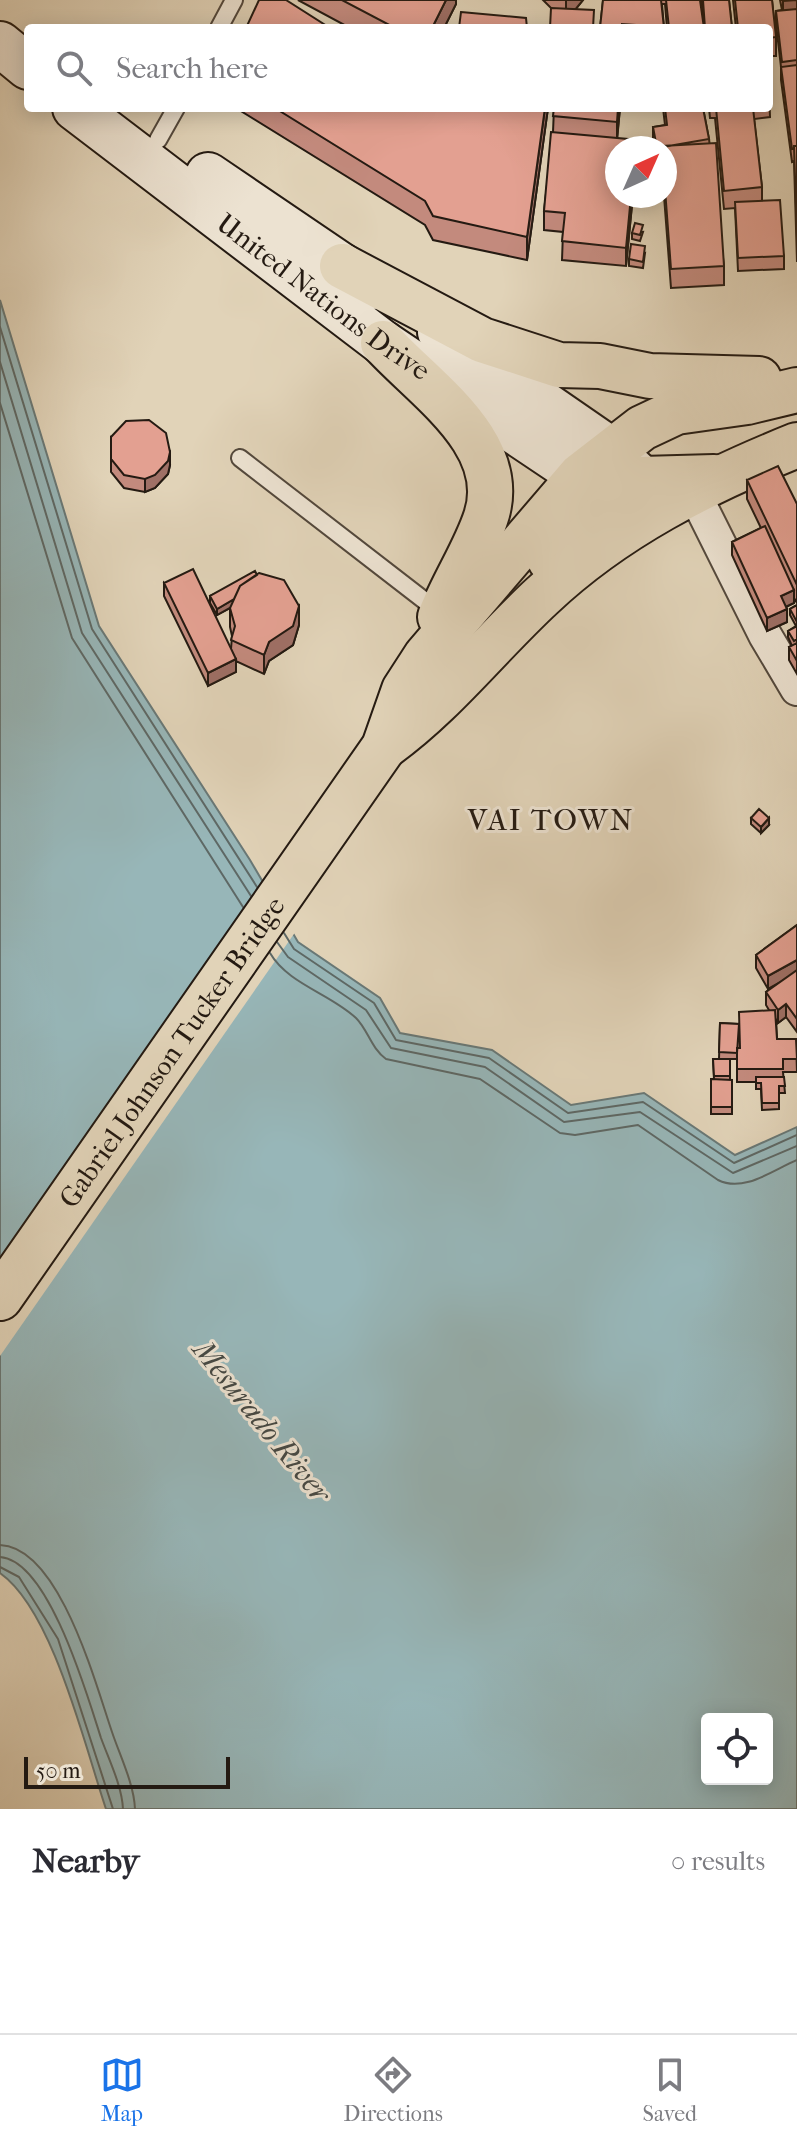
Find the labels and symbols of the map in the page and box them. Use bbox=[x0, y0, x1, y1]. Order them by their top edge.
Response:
north arrow bbox=[605, 136, 677, 208]
street label: United Nations Drive bbox=[210, 206, 437, 387]
district label: VAI TOWN bbox=[467, 803, 634, 838]
street label: Gabriel Johnson Tucker Bridge bbox=[52, 890, 292, 1214]
water label: Mesurado River bbox=[184, 1332, 339, 1512]
scale bar bbox=[24, 1753, 230, 1789]

